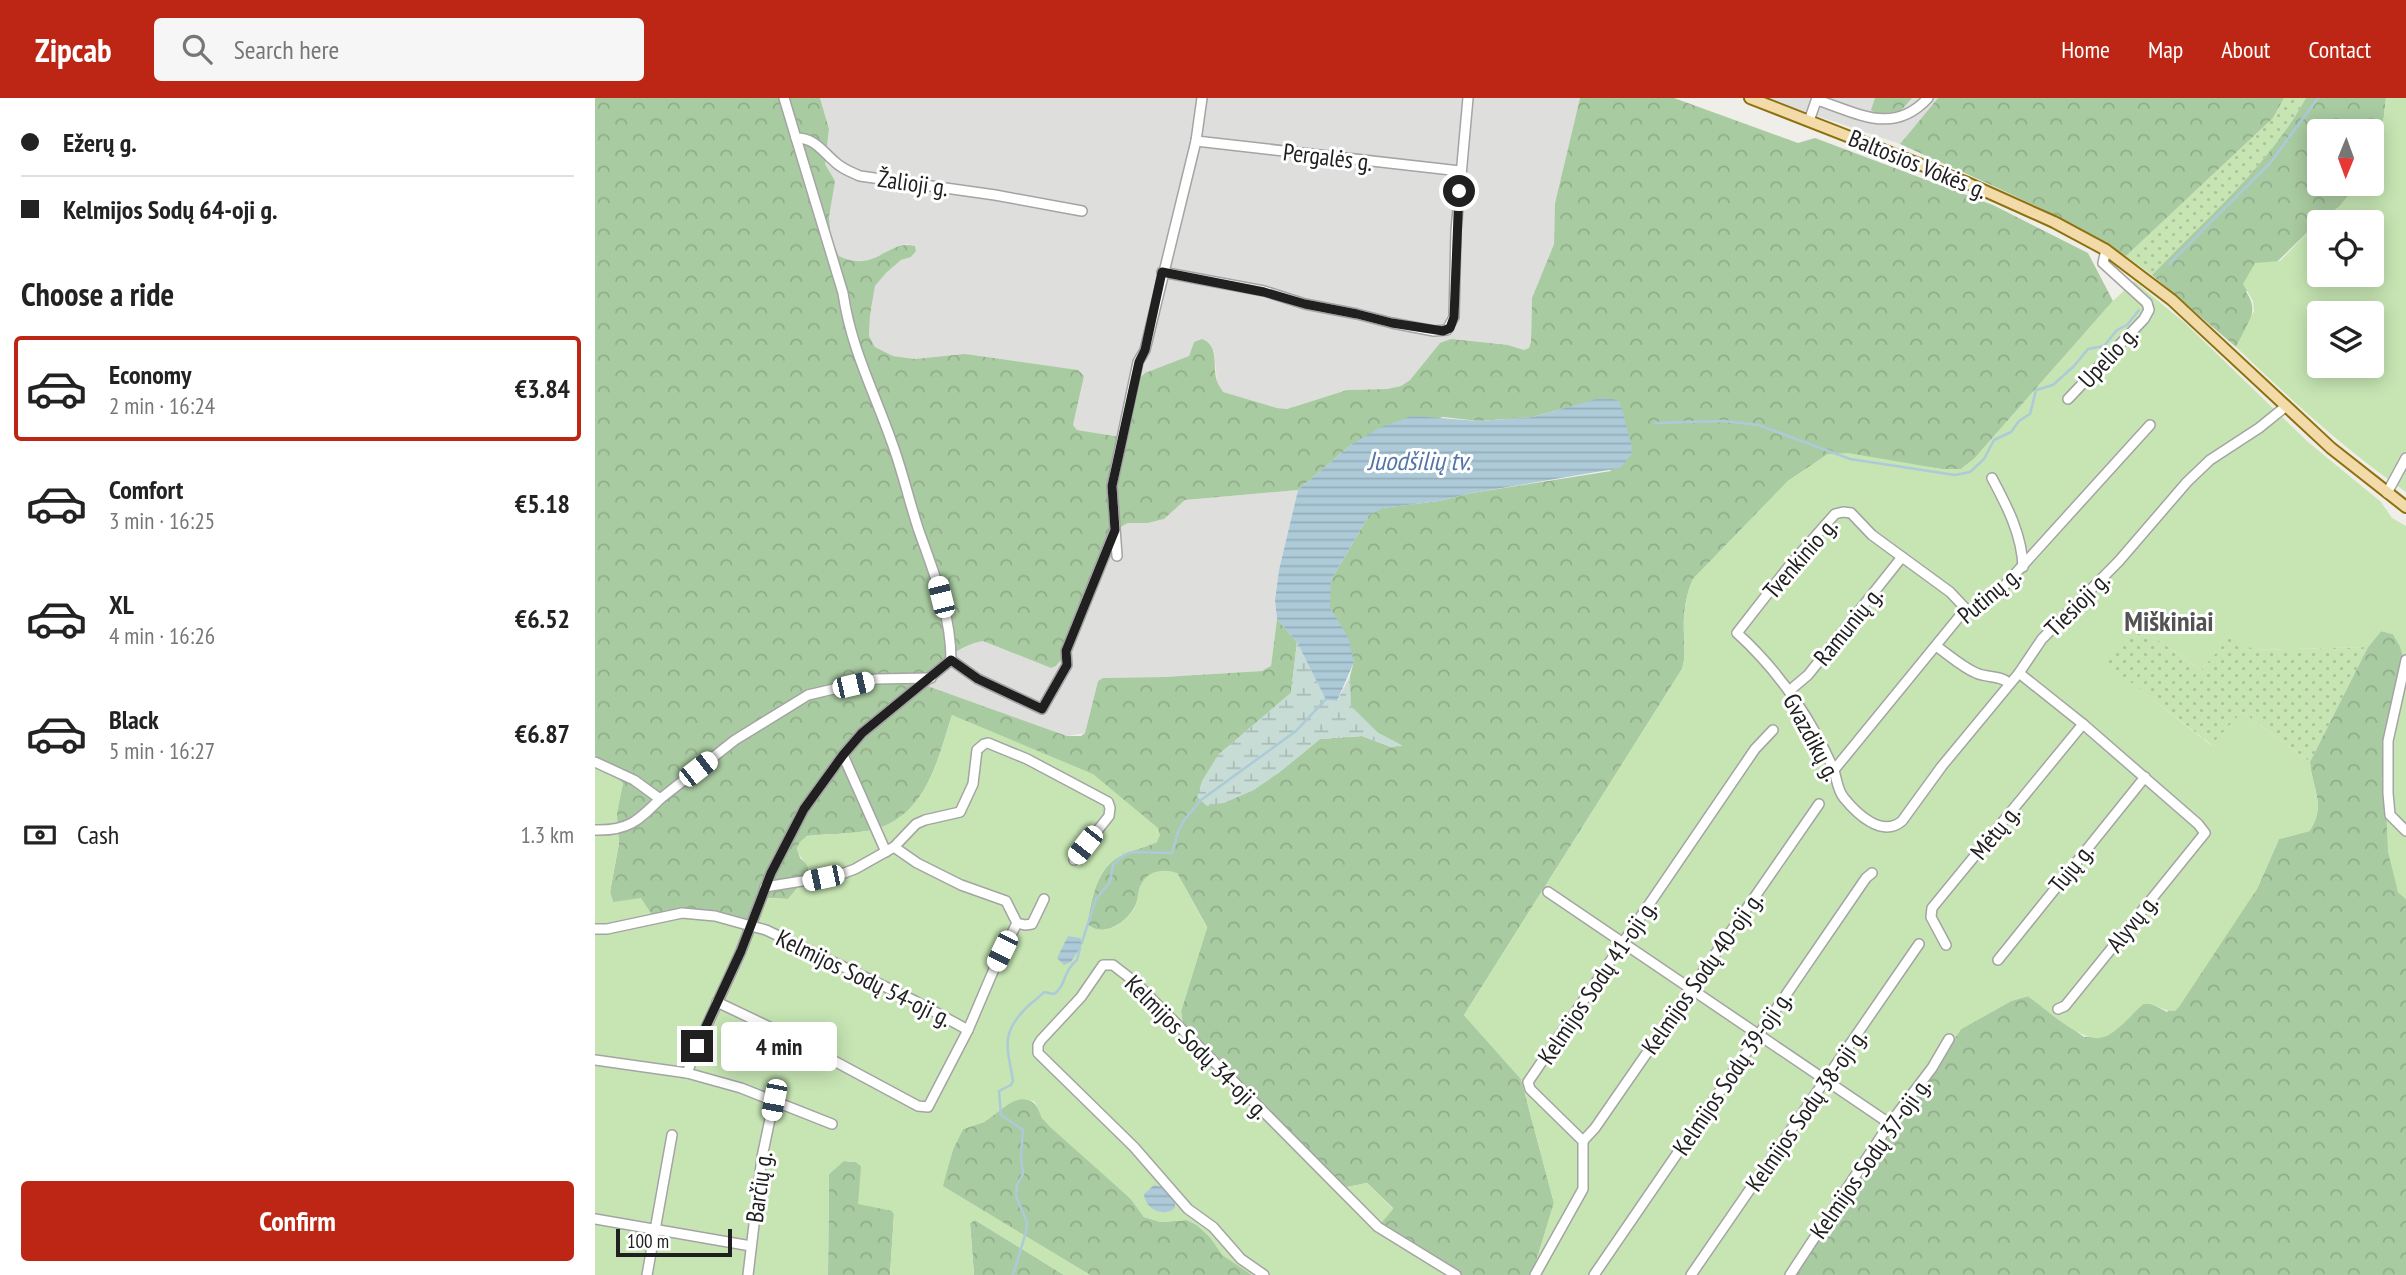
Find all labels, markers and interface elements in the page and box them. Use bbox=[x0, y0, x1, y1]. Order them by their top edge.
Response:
search box bbox=[154, 18, 644, 81]
text: Zipcab bbox=[35, 28, 112, 71]
icon: search bbox=[178, 30, 216, 68]
text: Search here bbox=[234, 33, 339, 66]
text: Home bbox=[2061, 34, 2110, 65]
text: Map bbox=[2148, 34, 2183, 65]
text: About bbox=[2221, 34, 2270, 65]
text: Contact bbox=[2308, 34, 2371, 65]
north arrow bbox=[2307, 119, 2383, 196]
map controls bbox=[2307, 119, 2384, 378]
street label: Baltosios Vokės g. bbox=[1844, 122, 1992, 206]
text: Ežerų g. bbox=[63, 126, 137, 159]
street label: Pergalės g. bbox=[1281, 136, 1375, 178]
street label: Žalioji g. bbox=[876, 163, 950, 203]
route start bbox=[1443, 175, 1475, 207]
text: Kelmijos Sodų 64-oji g. bbox=[63, 193, 278, 226]
button: locate bbox=[2307, 210, 2384, 287]
text: Choose a ride bbox=[21, 273, 174, 315]
button: layers bbox=[2307, 301, 2384, 378]
street label: Upelio g. bbox=[2072, 319, 2144, 395]
icon: car bbox=[25, 357, 88, 420]
text: Economy bbox=[109, 358, 191, 391]
text: €3.84 bbox=[515, 372, 570, 405]
text: 2 min · 16:24 bbox=[109, 391, 215, 420]
water label: Juodšilių tv. bbox=[1366, 444, 1471, 477]
icon: car bbox=[25, 472, 88, 535]
text: Comfort bbox=[109, 473, 183, 506]
text: €5.18 bbox=[515, 487, 570, 520]
text: 3 min · 16:25 bbox=[109, 506, 215, 535]
street label: Tvenkinio g. bbox=[1756, 511, 1844, 605]
street label: Putinų g. bbox=[1951, 560, 2027, 630]
street label: Tiesioji g. bbox=[2038, 565, 2116, 643]
car bbox=[926, 574, 957, 620]
street label: Ramunių g. bbox=[1807, 580, 1889, 672]
icon: car bbox=[25, 587, 88, 650]
text: XL bbox=[109, 588, 134, 621]
text: €6.52 bbox=[515, 602, 570, 635]
district label: Miškiniai bbox=[2124, 602, 2214, 639]
text: 4 min · 16:26 bbox=[109, 621, 215, 650]
car bbox=[831, 670, 876, 700]
street label: Gvazdikų g. bbox=[1776, 688, 1848, 786]
icon: car bbox=[25, 702, 88, 765]
text: Black bbox=[109, 703, 159, 736]
text: €6.87 bbox=[515, 717, 570, 750]
text: 5 min · 16:27 bbox=[109, 736, 215, 765]
car bbox=[675, 748, 722, 790]
street label: Mėtų g. bbox=[1963, 798, 2027, 866]
icon: cash bbox=[21, 816, 59, 854]
text: Cash bbox=[77, 818, 119, 851]
text: 1.3 km bbox=[520, 820, 574, 849]
car bbox=[1064, 822, 1107, 868]
street label: Tujų g. bbox=[2042, 837, 2100, 899]
car bbox=[801, 863, 846, 893]
street label: Kelmijos Sodų 40-oji g. bbox=[1634, 886, 1770, 1060]
street label: Alyvų g. bbox=[2099, 888, 2165, 958]
street label: Kelmijos Sodų 41-oji g. bbox=[1531, 894, 1663, 1070]
street label: Kelmijos Sodų 54-oji g. bbox=[771, 922, 957, 1034]
car bbox=[984, 928, 1021, 974]
street label: Kelmijos Sodų 34-oji g. bbox=[1118, 968, 1276, 1126]
street label: Kelmijos Sodų 39-oji g. bbox=[1666, 985, 1798, 1161]
callout: 4 min bbox=[721, 1021, 837, 1070]
street label: Kelmijos Sodų 38-oji g. bbox=[1738, 1023, 1874, 1197]
route end bbox=[681, 1030, 713, 1062]
text: 4 min bbox=[756, 1032, 802, 1061]
street label: Kelmijos Sodų 37-oji g. bbox=[1803, 1071, 1937, 1245]
car bbox=[760, 1077, 789, 1123]
street label: Barčių g. bbox=[739, 1149, 779, 1225]
button: Confirm bbox=[21, 1181, 574, 1261]
scale bar bbox=[616, 1226, 731, 1258]
text: 100 m bbox=[627, 1229, 669, 1253]

